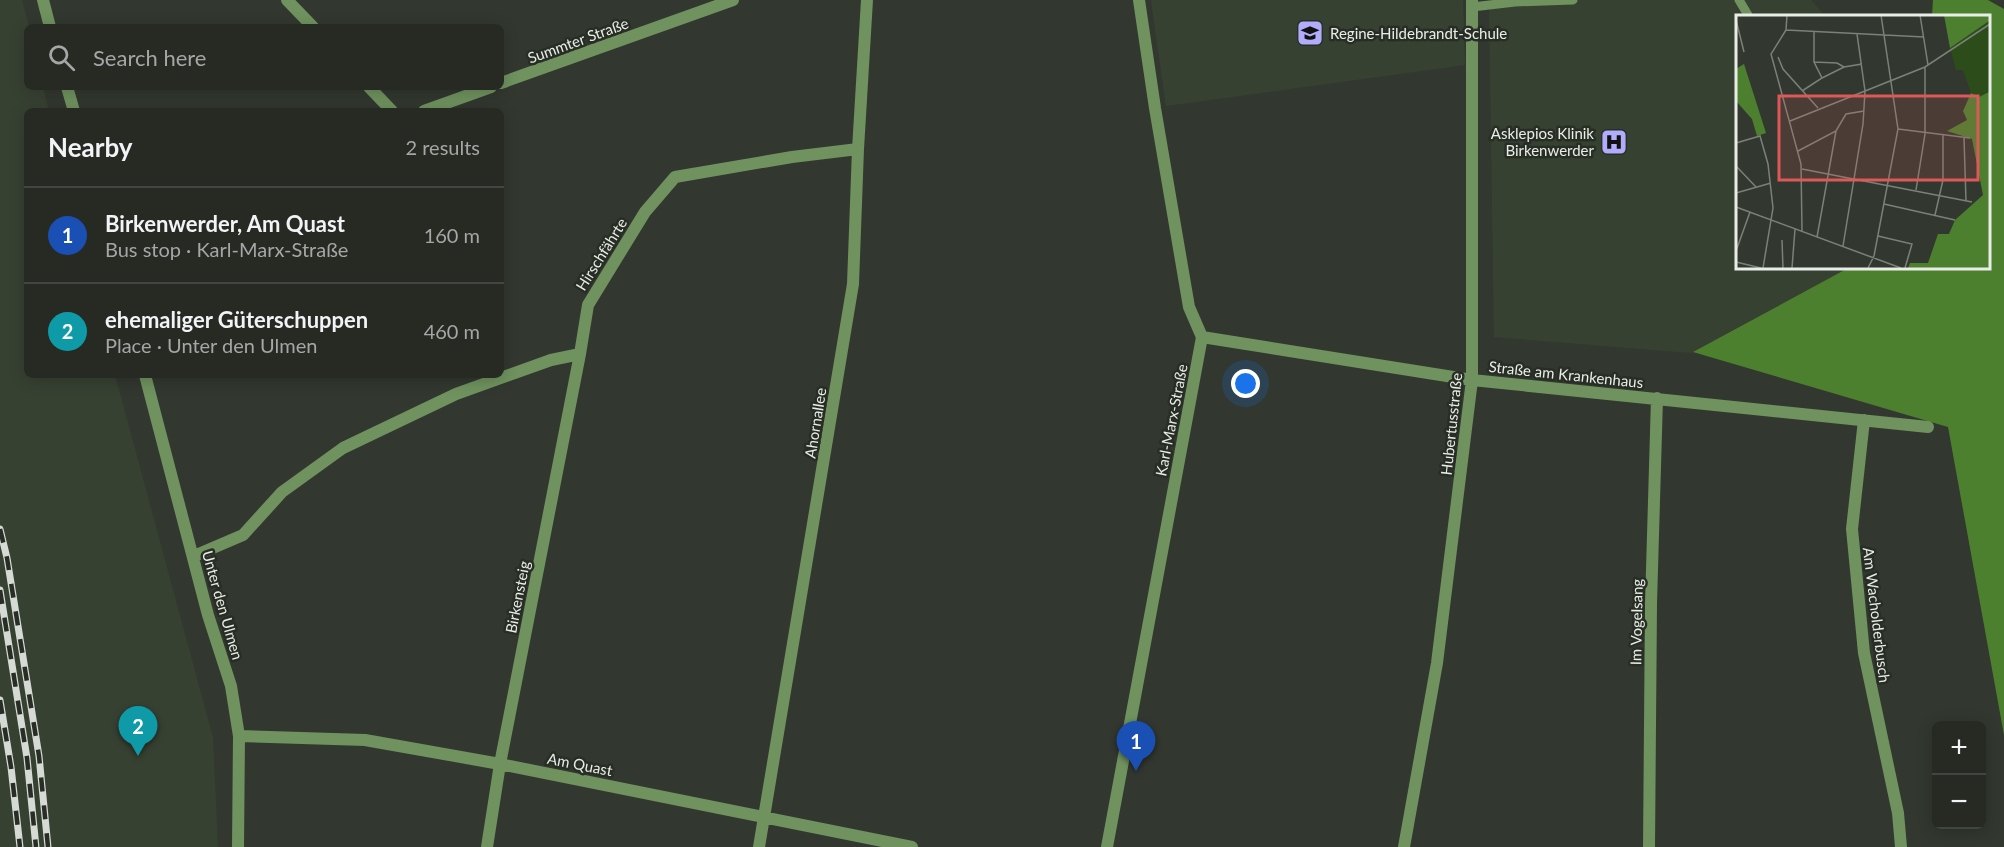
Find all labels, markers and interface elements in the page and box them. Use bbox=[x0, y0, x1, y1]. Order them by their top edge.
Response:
street label: Summter Straße bbox=[525, 13, 631, 67]
inset map bbox=[1736, 15, 1989, 268]
school or university icon: Regine-Hildebrandt-Schule bbox=[1295, 18, 1325, 48]
search box bbox=[24, 24, 504, 90]
place label: Regine-Hildebrandt-Schule bbox=[1330, 24, 1507, 42]
icon: search bbox=[45, 41, 78, 74]
text: Search here bbox=[93, 44, 206, 71]
place label: Asklepios Klinik Birkenwerder bbox=[1491, 124, 1595, 159]
hospital icon: Asklepios Klinik Birkenwerder bbox=[1599, 127, 1629, 157]
text: Nearby bbox=[48, 131, 133, 163]
text: 2 results bbox=[405, 135, 480, 159]
text: Birkenwerder, Am Quast bbox=[105, 210, 345, 237]
street label: Hirschfährte bbox=[572, 214, 630, 294]
text: 1 bbox=[62, 223, 73, 247]
text: 160 m bbox=[424, 223, 480, 247]
text: Bus stop · Karl-Marx-Straße bbox=[105, 237, 348, 261]
text: ehemaliger Güterschuppen bbox=[105, 306, 368, 333]
text: 2 bbox=[62, 319, 73, 343]
text: 460 m bbox=[424, 319, 480, 343]
text: Place · Unter den Ulmen bbox=[105, 333, 318, 357]
street label: Straße am Krankenhaus bbox=[1488, 357, 1644, 391]
street label: Karl-Marx-Straße bbox=[1151, 362, 1191, 478]
your location bbox=[1231, 369, 1260, 398]
street label: Hubertusstraße bbox=[1437, 372, 1465, 476]
street label: Ahornallee bbox=[801, 386, 829, 460]
street label: Am Wacholderbusch bbox=[1860, 546, 1894, 684]
street label: Unter den Ulmen bbox=[199, 548, 247, 662]
street label: Birkensteig bbox=[501, 559, 533, 635]
street label: Im Vogelsang bbox=[1626, 578, 1646, 665]
pin: 2 bbox=[118, 706, 158, 756]
map controls bbox=[1932, 721, 1986, 829]
button: + bbox=[1932, 721, 1986, 775]
pin: 1 bbox=[1116, 722, 1156, 771]
street label: Am Quast bbox=[546, 749, 615, 779]
button: − bbox=[1932, 775, 1986, 829]

